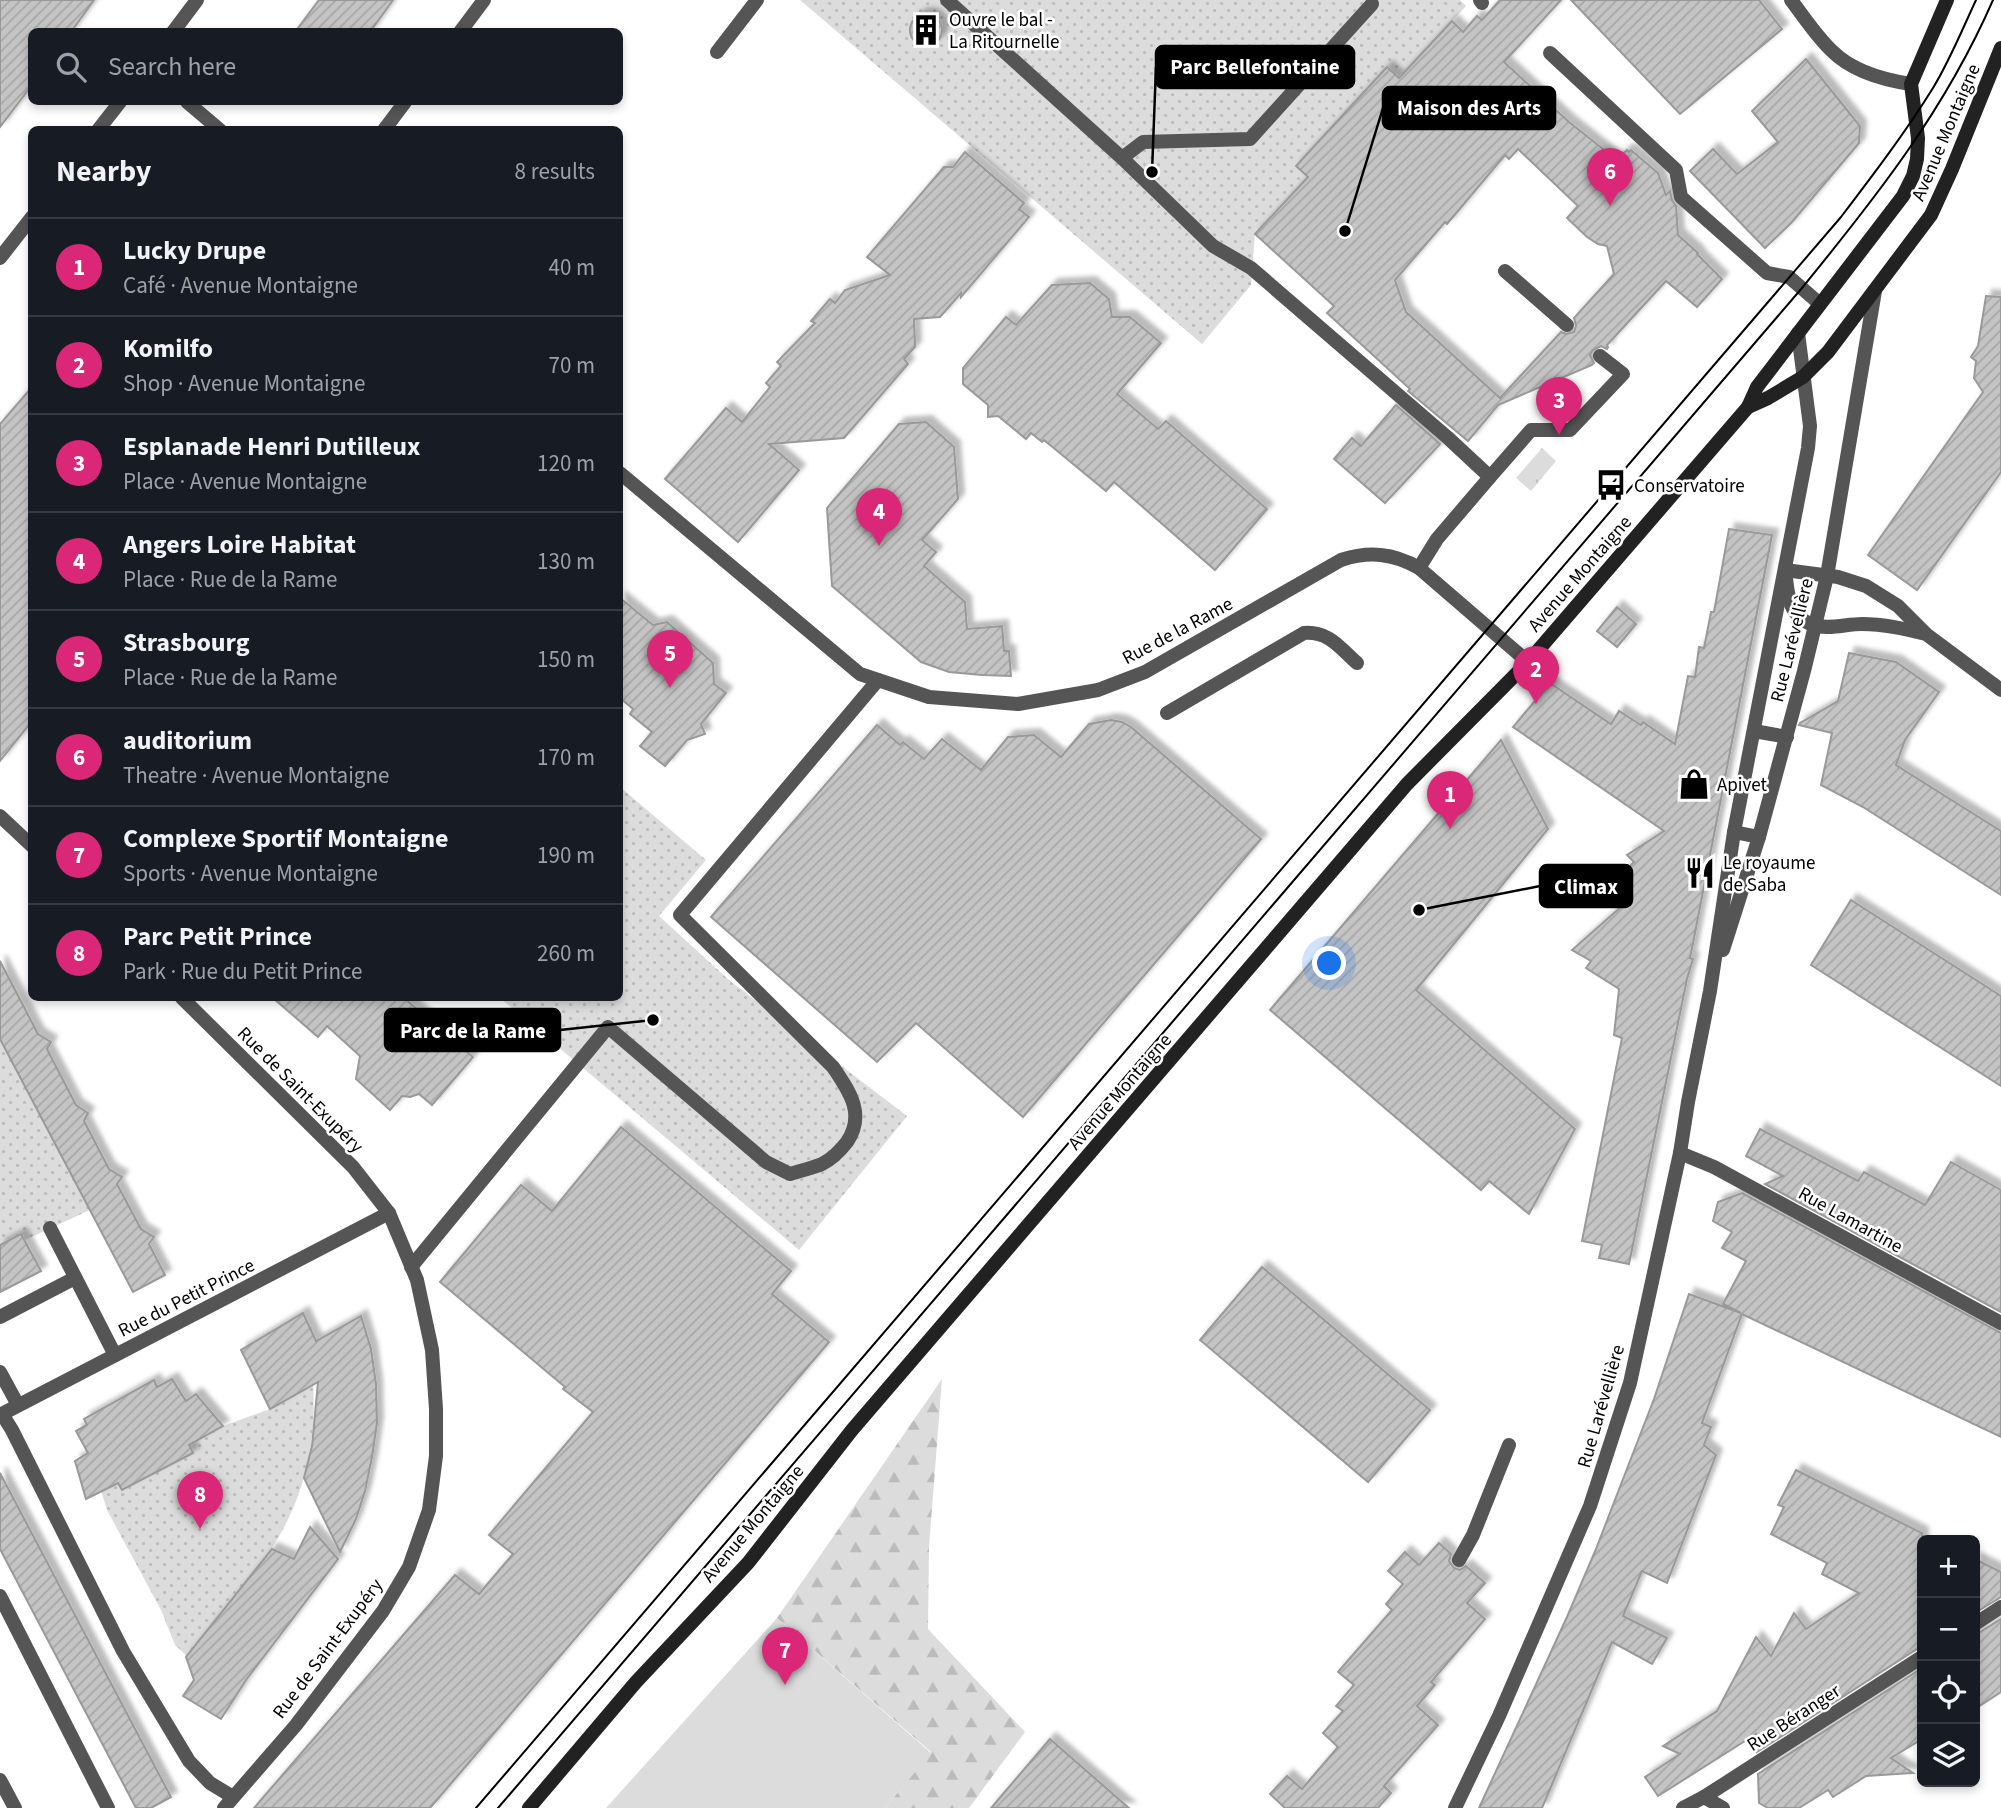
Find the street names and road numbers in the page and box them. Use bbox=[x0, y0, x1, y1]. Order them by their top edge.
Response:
street label: Avenue Montaigne bbox=[1905, 60, 1987, 205]
street label: Avenue Montaigne bbox=[1522, 510, 1638, 638]
street label: Rue Larévellière bbox=[1764, 576, 1821, 705]
street label: Rue de la Rame bbox=[1118, 591, 1238, 672]
street label: Rue de Saint-Exupéry bbox=[231, 1021, 369, 1159]
street label: Avenue Montaigne bbox=[1062, 1028, 1178, 1156]
street label: Rue Lamartine bbox=[1793, 1180, 1908, 1260]
street label: Rue du Petit Prince bbox=[114, 1252, 260, 1344]
street label: Rue Larévellière bbox=[1571, 1342, 1632, 1471]
street label: Avenue Montaigne bbox=[696, 1459, 811, 1589]
street label: Rue de Saint-Exupéry bbox=[267, 1573, 390, 1724]
street label: Rue Béranger bbox=[1742, 1678, 1846, 1759]

